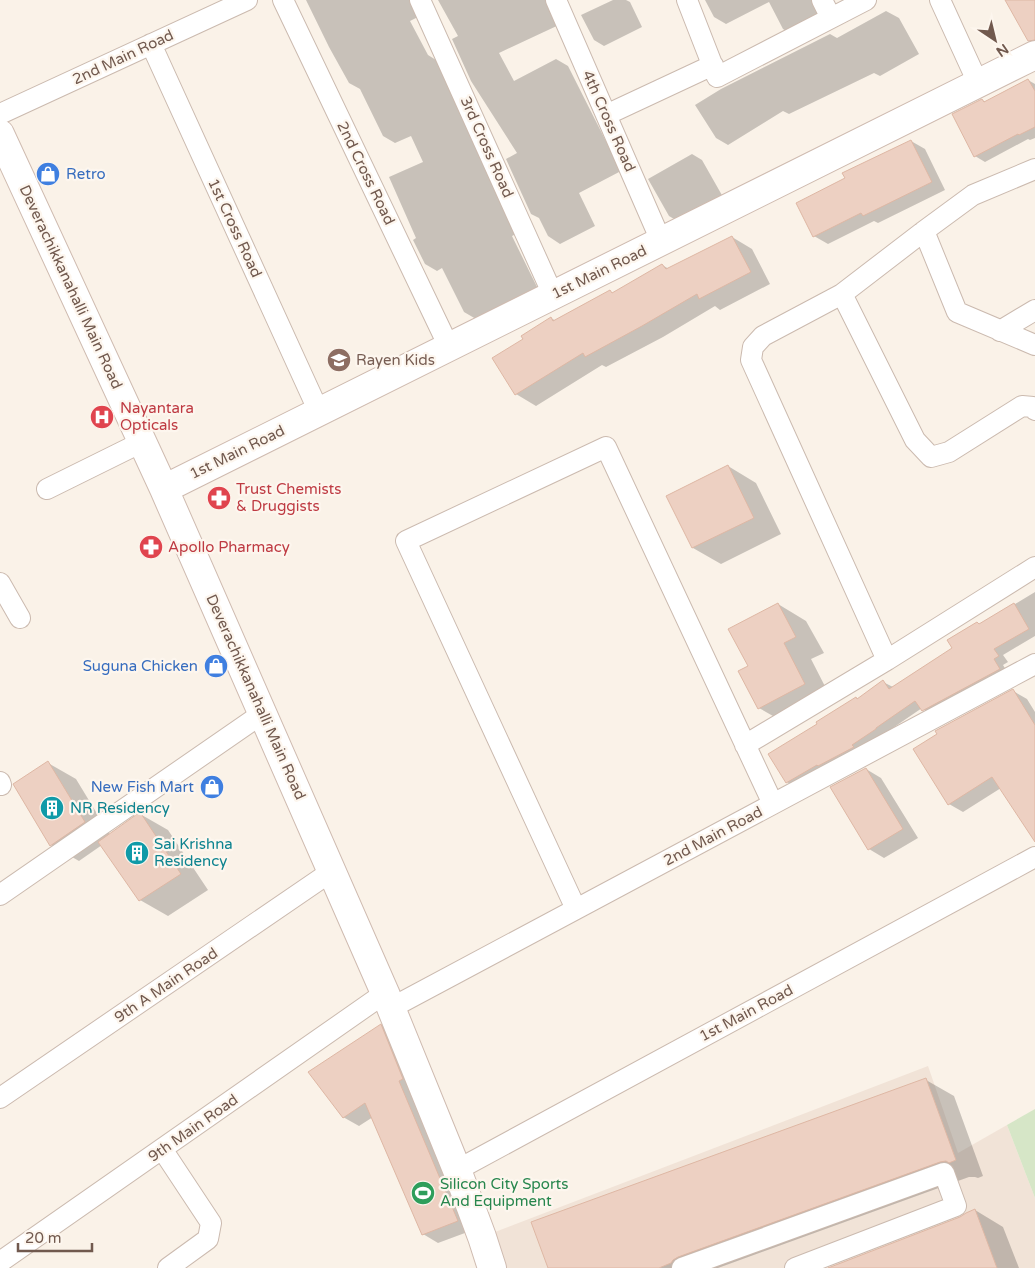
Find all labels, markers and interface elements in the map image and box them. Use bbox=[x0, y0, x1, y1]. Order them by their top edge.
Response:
north arrow bbox=[970, 15, 1020, 65]
street label: 2nd Main Road bbox=[70, 26, 176, 88]
text: N bbox=[993, 40, 1012, 60]
street label: 4th Cross Road bbox=[579, 67, 639, 175]
street label: 3rd Cross Road bbox=[457, 93, 517, 201]
street label: 2nd Cross Road bbox=[333, 118, 399, 228]
shop icon: Retro bbox=[35, 161, 61, 187]
place label: Retro bbox=[66, 165, 106, 183]
street label: 1st Cross Road bbox=[204, 176, 266, 280]
street label: Deverachikkanahalli Main Road bbox=[16, 182, 126, 392]
street label: 1st Main Road bbox=[549, 241, 649, 303]
school or university icon: Rayen Kids bbox=[326, 347, 352, 373]
place label: Rayen Kids bbox=[356, 351, 435, 369]
place label: Nayantara Opticals bbox=[120, 399, 194, 434]
hospital icon: Nayantara Opticals bbox=[89, 404, 115, 430]
street label: 1st Main Road bbox=[187, 421, 287, 483]
place label: Trust Chemists & Druggists bbox=[236, 480, 342, 515]
pharmacy icon: Trust Chemists & Druggists bbox=[206, 485, 232, 511]
pharmacy icon: Apollo Pharmacy bbox=[138, 534, 164, 560]
place label: Apollo Pharmacy bbox=[168, 538, 290, 556]
street label: Deverachikkanahalli Main Road bbox=[202, 591, 310, 803]
shop icon: Suguna Chicken bbox=[203, 653, 229, 679]
place label: Suguna Chicken bbox=[83, 657, 198, 675]
shop icon: New Fish Mart bbox=[199, 774, 225, 800]
place label: New Fish Mart bbox=[91, 778, 194, 796]
building icon: NR Residency bbox=[39, 795, 65, 821]
place label: NR Residency bbox=[70, 799, 170, 817]
street label: 2nd Main Road bbox=[661, 802, 765, 870]
place label: Sai Krishna Residency bbox=[154, 835, 233, 870]
building icon: Sai Krishna Residency bbox=[124, 840, 150, 866]
street label: 9th A Main Road bbox=[111, 944, 221, 1026]
street label: 1st Main Road bbox=[696, 981, 796, 1045]
street label: 9th Main Road bbox=[145, 1090, 241, 1166]
place label: Silicon City Sports And Equipment bbox=[440, 1175, 569, 1210]
sports icon: Silicon City Sports And Equipment bbox=[410, 1180, 436, 1206]
scale bar bbox=[18, 1220, 91, 1252]
text: 20 m bbox=[25, 1229, 62, 1247]

